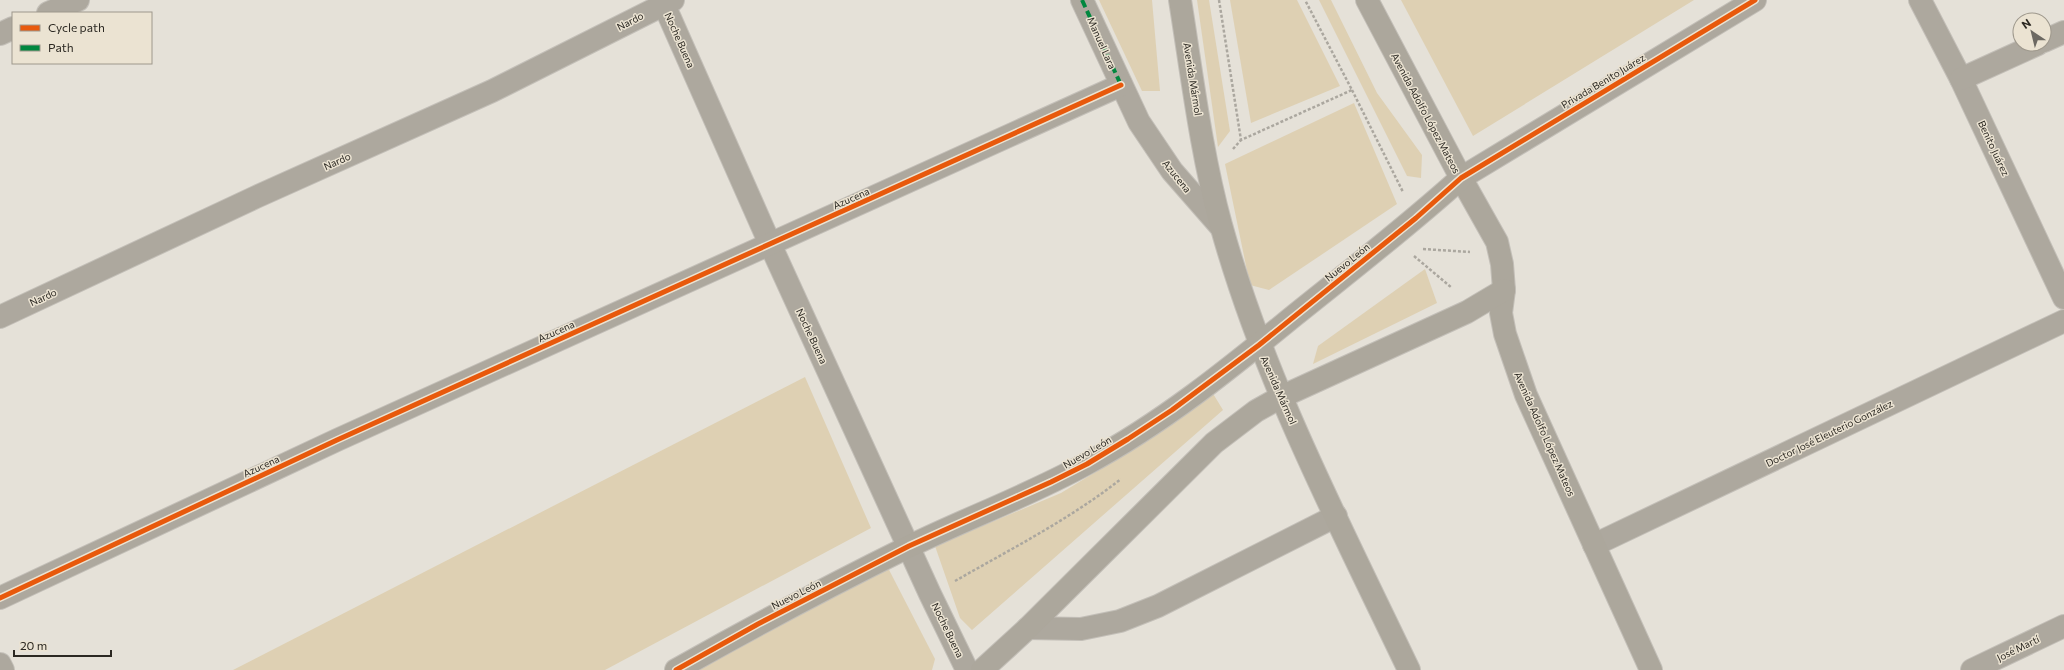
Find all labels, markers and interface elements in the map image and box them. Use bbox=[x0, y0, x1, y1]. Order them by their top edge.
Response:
street label: Nardo bbox=[615, 9, 645, 33]
street label: Noche Buena bbox=[662, 10, 698, 70]
legend bbox=[12, 12, 152, 64]
north arrow bbox=[2012, 12, 2052, 52]
street label: Manuel Lara bbox=[1085, 15, 1119, 71]
text: N bbox=[2019, 16, 2033, 31]
text: Cycle path bbox=[48, 20, 105, 34]
text: Path bbox=[48, 40, 74, 54]
street label: Avenida Mármol bbox=[1181, 42, 1205, 116]
street label: Avenida Adolfo López Mateos bbox=[1389, 51, 1463, 176]
street label: Privada Benito Juárez bbox=[1559, 51, 1647, 111]
street label: Benito Juárez bbox=[1976, 118, 2012, 178]
street label: Nardo bbox=[322, 150, 352, 172]
street label: Azucena bbox=[1160, 157, 1194, 195]
street label: Azucena bbox=[831, 185, 871, 211]
street label: Nuevo León bbox=[1322, 240, 1372, 284]
street label: Nardo bbox=[28, 286, 58, 308]
street label: Noche Buena bbox=[794, 306, 830, 366]
street label: Azucena bbox=[536, 318, 576, 344]
street label: Avenida Mármol bbox=[1258, 354, 1300, 426]
street label: Avenida Adolfo López Mateos bbox=[1512, 370, 1578, 498]
street label: Doctor José Eleuterio González bbox=[1764, 397, 1894, 469]
street label: Nuevo León bbox=[1061, 433, 1113, 471]
street label: Azucena bbox=[241, 452, 281, 480]
street label: Nuevo León bbox=[769, 576, 823, 612]
street label: Noche Buena bbox=[930, 601, 966, 659]
scale bar bbox=[14, 632, 111, 658]
street label: José Martí bbox=[1995, 632, 2042, 663]
text: 20 m bbox=[20, 638, 47, 652]

